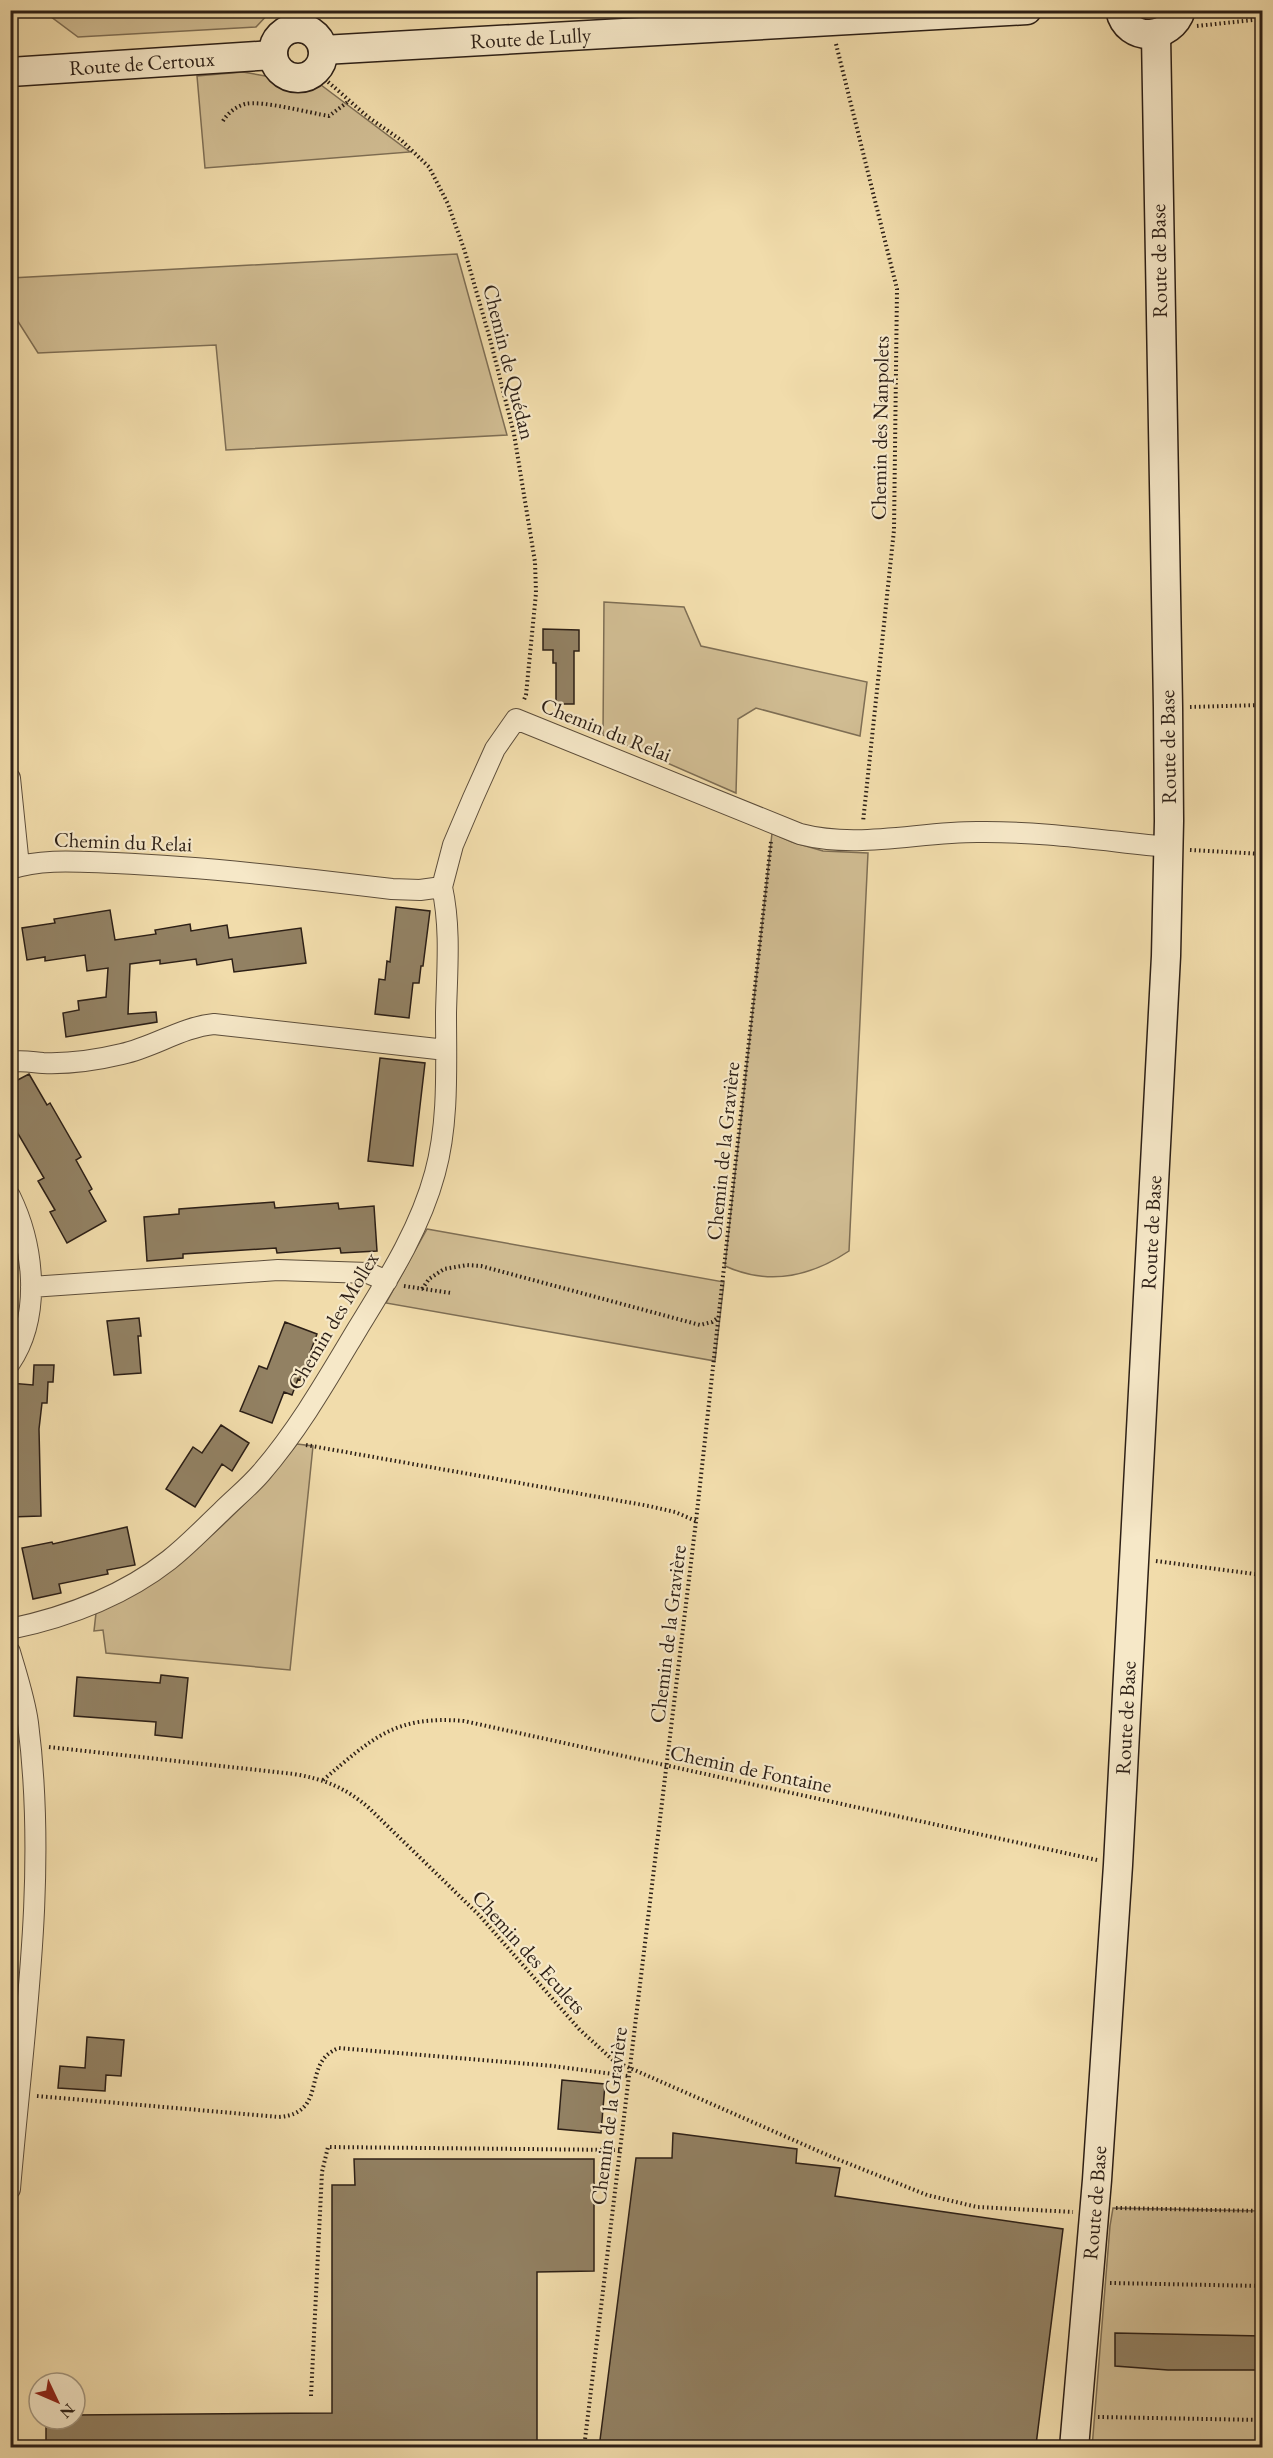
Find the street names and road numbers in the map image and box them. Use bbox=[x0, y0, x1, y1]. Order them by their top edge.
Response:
street label: Route de Lully bbox=[469, 21, 593, 55]
street label: Route de Certoux bbox=[68, 45, 215, 81]
street label: Route de Base bbox=[1144, 204, 1173, 318]
street label: Chemin de Quédan bbox=[476, 282, 542, 442]
street label: Chemin des Nanpolets bbox=[864, 335, 895, 520]
street label: Route de Base bbox=[1153, 690, 1182, 804]
street label: Chemin du Relai bbox=[537, 691, 675, 768]
street label: Chemin du Relai bbox=[53, 826, 193, 857]
street label: Chemin de la Gravière bbox=[700, 1060, 745, 1242]
street label: Route de Base bbox=[1134, 1175, 1167, 1290]
street label: Chemin des Mollex bbox=[281, 1247, 384, 1395]
street label: Chemin de la Gravière bbox=[643, 1543, 692, 1725]
street label: Route de Base bbox=[1109, 1660, 1142, 1776]
street label: Chemin de Fontaine bbox=[668, 1738, 834, 1799]
street label: Chemin des Eculets bbox=[466, 1884, 592, 2020]
street label: Chemin de la Gravière bbox=[584, 2025, 633, 2207]
street label: Route de Base bbox=[1076, 2145, 1112, 2261]

